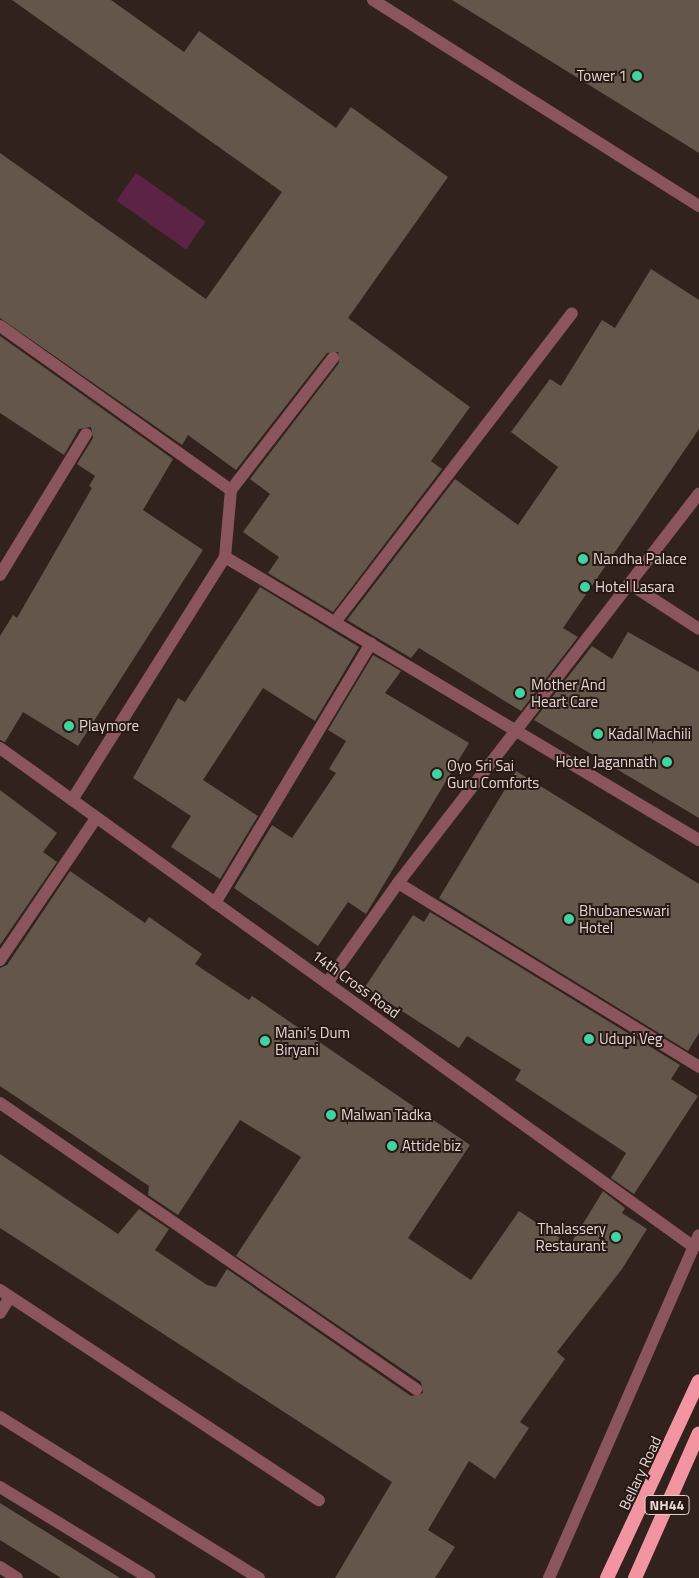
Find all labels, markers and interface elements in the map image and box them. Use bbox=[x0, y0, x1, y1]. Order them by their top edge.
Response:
place label: Tower 1 bbox=[577, 67, 627, 85]
marker: Tower 1 bbox=[631, 70, 643, 82]
place label: Nandha Palace bbox=[593, 550, 687, 568]
marker: Nandha Palace bbox=[577, 553, 589, 565]
place label: Hotel Lasara bbox=[595, 578, 674, 596]
marker: Hotel Lasara bbox=[579, 581, 591, 593]
place label: Mother And Heart Care bbox=[531, 675, 606, 710]
marker: Mother And Heart Care bbox=[513, 686, 527, 700]
place label: Playmore bbox=[79, 717, 139, 735]
marker: Playmore bbox=[63, 720, 75, 732]
place label: Kadal Machili bbox=[608, 725, 691, 743]
marker: Kadal Machili bbox=[592, 728, 604, 740]
place label: Hotel Jagannath bbox=[555, 753, 657, 771]
place label: Oyo Sri Sai Guru Comforts bbox=[447, 756, 539, 791]
marker: Hotel Jagannath bbox=[661, 756, 673, 768]
marker: Oyo Sri Sai Guru Comforts bbox=[431, 768, 443, 780]
place label: Bhubaneswari Hotel bbox=[579, 901, 670, 936]
marker: Bhubaneswari Hotel bbox=[563, 913, 575, 925]
street label: 14th Cross Road bbox=[309, 946, 403, 1022]
place label: Mani's Dum Biryani bbox=[275, 1023, 350, 1058]
place label: Udupi Veg bbox=[599, 1030, 663, 1048]
marker: Udupi Veg bbox=[583, 1033, 595, 1045]
marker: Mani's Dum Biryani bbox=[259, 1035, 271, 1047]
place label: Malwan Tadka bbox=[341, 1106, 431, 1124]
marker: Malwan Tadka bbox=[325, 1109, 337, 1121]
place label: Attide biz bbox=[402, 1137, 461, 1155]
marker: Attide biz bbox=[386, 1140, 398, 1152]
place label: Thalassery Restaurant bbox=[536, 1219, 606, 1254]
marker: Thalassery Restaurant bbox=[610, 1231, 622, 1243]
street label: Bellary Road bbox=[615, 1433, 665, 1513]
road number: NH44 bbox=[644, 1494, 690, 1516]

